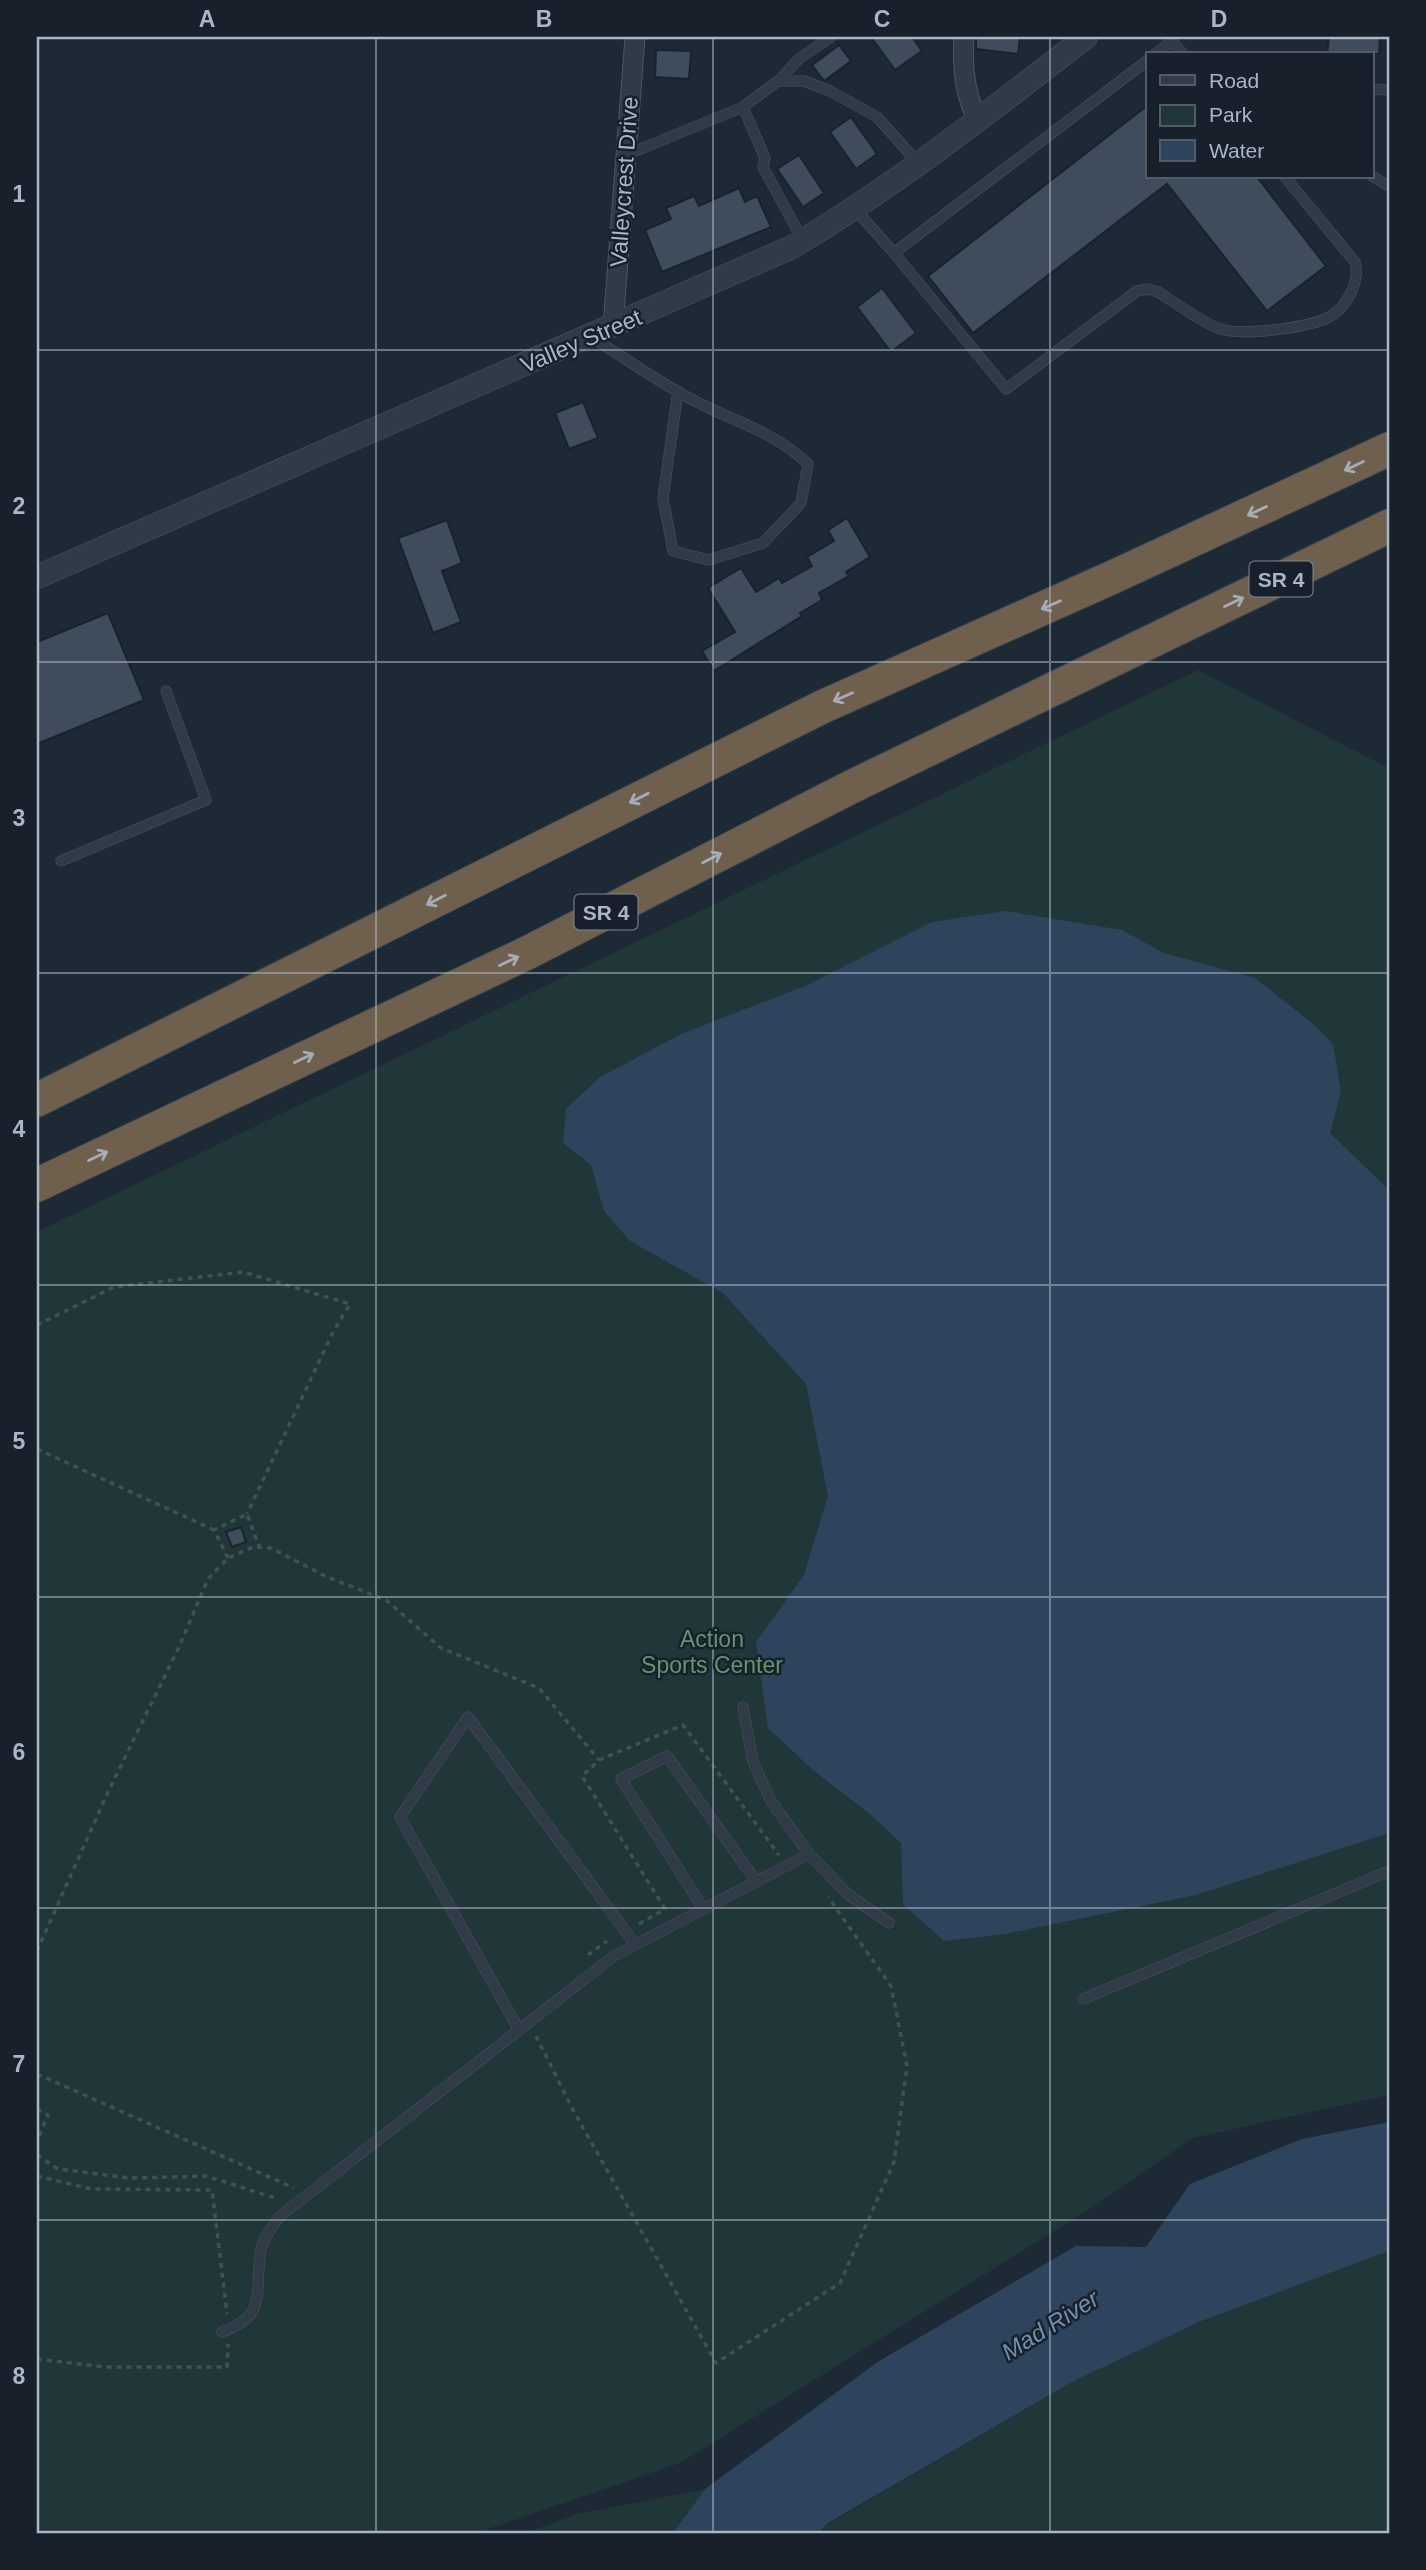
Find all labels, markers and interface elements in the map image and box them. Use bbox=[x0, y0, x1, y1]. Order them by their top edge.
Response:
text: A bbox=[199, 6, 215, 32]
text: B bbox=[536, 6, 552, 32]
text: C bbox=[874, 6, 890, 32]
text: D bbox=[1211, 6, 1227, 32]
legend bbox=[1146, 52, 1374, 178]
text: Road bbox=[1209, 69, 1259, 92]
street label: Valleycrest Drive bbox=[605, 96, 643, 268]
text: Park bbox=[1209, 103, 1253, 126]
text: Water bbox=[1209, 139, 1264, 162]
text: 1 bbox=[13, 181, 26, 207]
street label: Valley Street bbox=[517, 304, 646, 378]
one-way arrow bbox=[1344, 459, 1365, 473]
text: 2 bbox=[13, 493, 25, 519]
one-way arrow bbox=[1246, 505, 1268, 518]
road number: SR 4 bbox=[1250, 562, 1312, 596]
one-way arrow bbox=[1223, 595, 1244, 609]
one-way arrow bbox=[1041, 599, 1062, 612]
one-way arrow bbox=[833, 691, 854, 704]
one-way arrow bbox=[629, 792, 650, 806]
text: 3 bbox=[13, 805, 25, 831]
one-way arrow bbox=[701, 850, 722, 864]
one-way arrow bbox=[426, 894, 447, 908]
road number: SR 4 bbox=[574, 894, 638, 930]
one-way arrow bbox=[498, 954, 519, 967]
one-way arrow bbox=[293, 1051, 314, 1065]
text: 4 bbox=[13, 1116, 26, 1142]
one-way arrow bbox=[87, 1149, 108, 1162]
text: 5 bbox=[13, 1428, 26, 1454]
park label: Action Sports Center bbox=[641, 1626, 783, 1678]
text: 6 bbox=[13, 1739, 25, 1765]
text: 7 bbox=[13, 2051, 25, 2077]
water label: Mad River bbox=[996, 2284, 1104, 2365]
text: 8 bbox=[13, 2363, 26, 2389]

